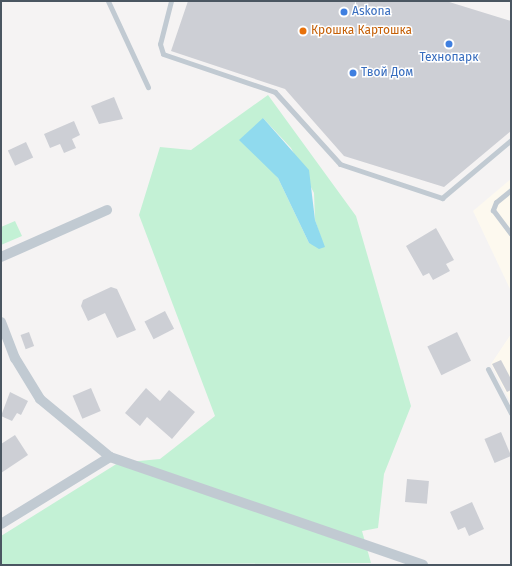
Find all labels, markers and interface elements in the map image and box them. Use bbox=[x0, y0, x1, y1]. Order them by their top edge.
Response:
place label: Askona bbox=[352, 5, 391, 19]
marker: Askona bbox=[339, 7, 349, 17]
place label: Крошка Картошка bbox=[311, 24, 412, 38]
marker: Крошка Картошка bbox=[298, 26, 308, 36]
marker: Технопарк bbox=[444, 39, 454, 49]
place label: Технопарк bbox=[420, 51, 478, 65]
place label: Твой Дом bbox=[361, 66, 413, 80]
marker: Твой Дом bbox=[348, 68, 358, 78]

